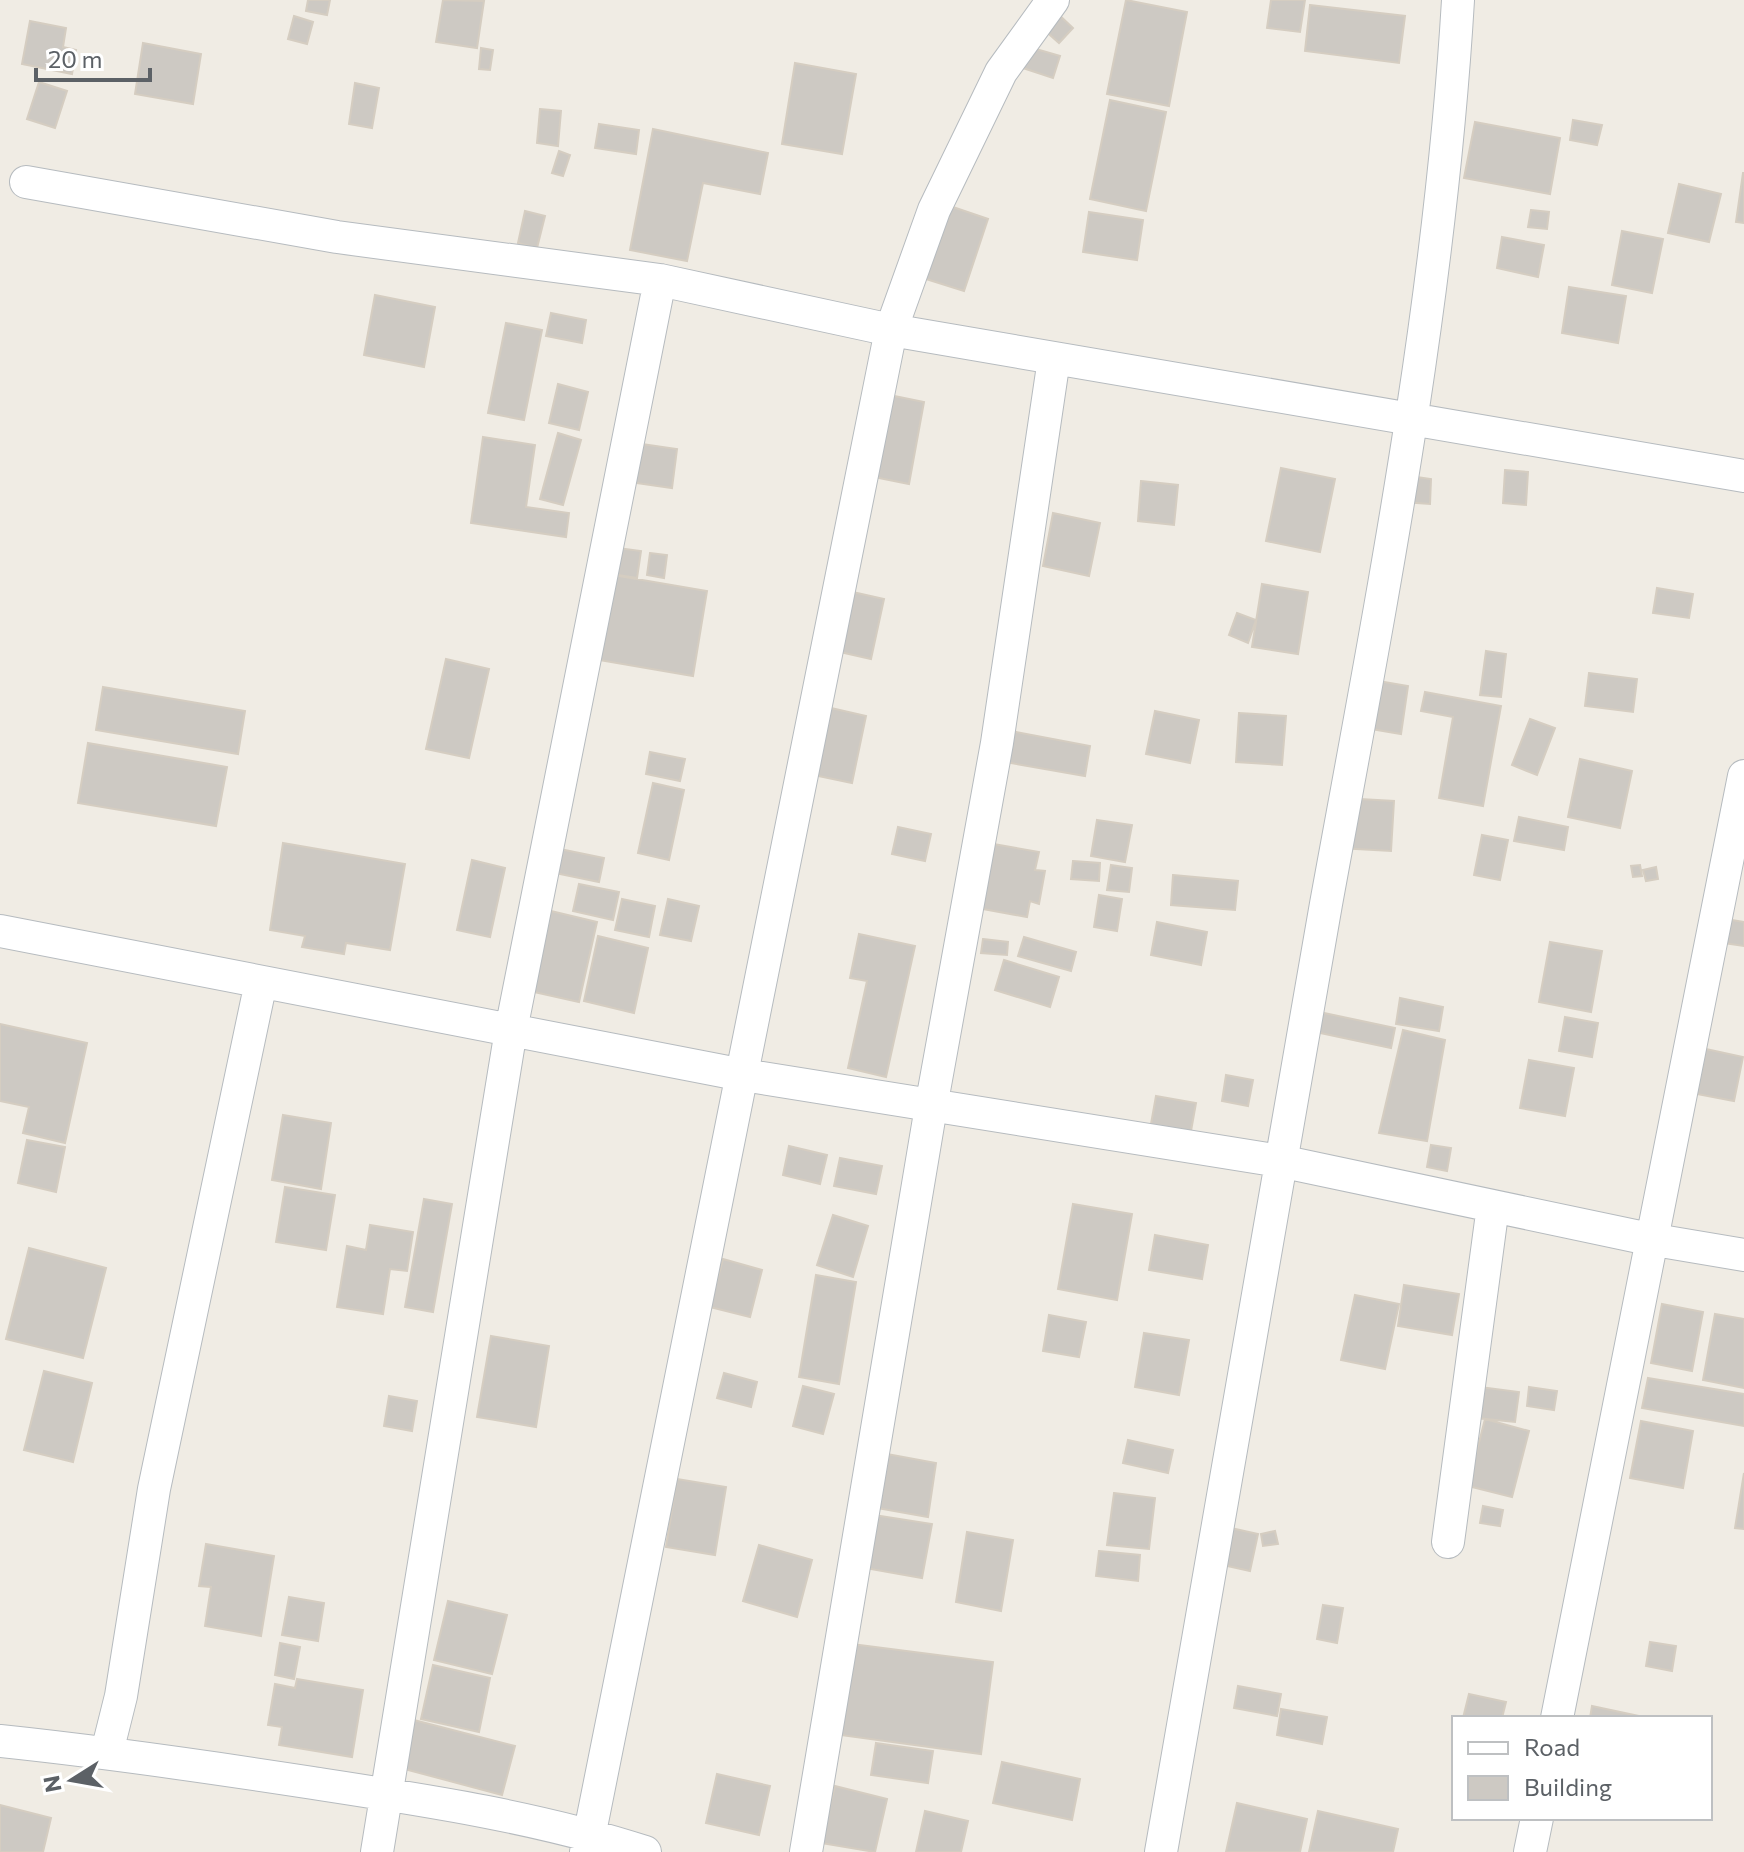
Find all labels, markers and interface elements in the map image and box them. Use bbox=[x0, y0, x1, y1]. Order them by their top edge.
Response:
scale bar bbox=[36, 32, 150, 82]
text: 20 m bbox=[48, 44, 102, 73]
legend bbox=[1452, 1716, 1712, 1820]
text: Road bbox=[1524, 1732, 1580, 1761]
north arrow bbox=[32, 1740, 112, 1820]
text: Building bbox=[1524, 1772, 1612, 1801]
text: N bbox=[37, 1773, 67, 1795]

